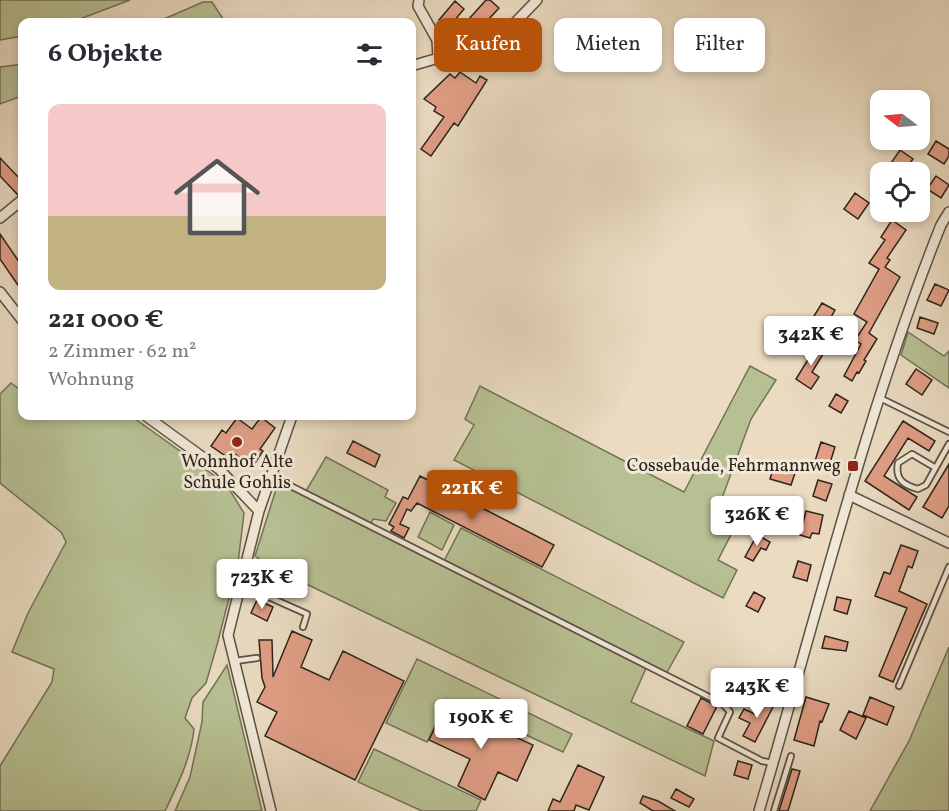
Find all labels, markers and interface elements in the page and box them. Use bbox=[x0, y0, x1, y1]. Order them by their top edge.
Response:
chip: Kaufen bbox=[434, 18, 542, 72]
chip: Mieten bbox=[554, 18, 662, 72]
chip: Filter bbox=[674, 18, 765, 72]
text: 6 Objekte bbox=[48, 36, 163, 72]
icon: filters bbox=[353, 38, 386, 71]
north arrow bbox=[870, 90, 930, 150]
map controls bbox=[870, 90, 930, 222]
icon: home bbox=[163, 143, 271, 251]
button: locate bbox=[870, 162, 930, 222]
text: 221 000 € bbox=[48, 302, 164, 338]
pin: 342K € bbox=[762, 316, 860, 367]
text: 342K € bbox=[778, 321, 844, 349]
text: 2 Zimmer · 62 m² bbox=[48, 338, 197, 366]
text: Wohnung bbox=[48, 366, 134, 394]
marker: Wohnhof Alte Schule Gohlis bbox=[230, 435, 244, 449]
place label: Wohnhof Alte Schule Gohlis bbox=[181, 450, 293, 496]
place label: Cossebaude, Fehrmannweg bbox=[627, 454, 841, 479]
marker: Cossebaude, Fehrmannweg bbox=[846, 459, 860, 473]
pin: 221K € bbox=[423, 470, 521, 521]
text: 221K € bbox=[441, 475, 503, 503]
pin: 326K € bbox=[708, 496, 806, 547]
text: 326K € bbox=[725, 501, 789, 529]
pin: 723K € bbox=[213, 559, 311, 610]
text: 723K € bbox=[231, 564, 293, 592]
pin: 243K € bbox=[708, 668, 806, 719]
text: 243K € bbox=[725, 673, 789, 701]
pin: 190K € bbox=[432, 699, 530, 750]
text: 190K € bbox=[449, 704, 513, 732]

